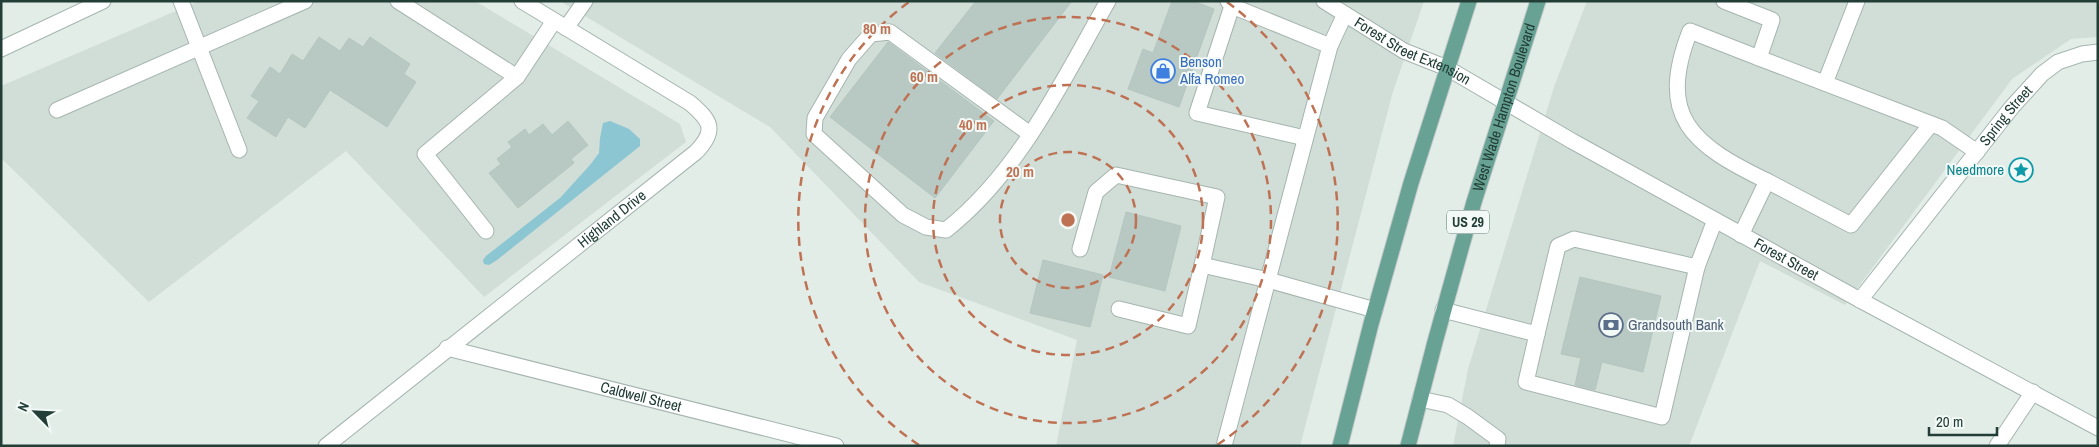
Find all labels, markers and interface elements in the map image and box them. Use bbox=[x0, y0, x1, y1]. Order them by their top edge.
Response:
street label: Forest Street Extension bbox=[1351, 12, 1475, 90]
text: 80 m bbox=[863, 18, 891, 39]
street label: West Wade Hampton Boulevard bbox=[1467, 21, 1540, 194]
place label: Benson Alfa Romeo bbox=[1179, 51, 1244, 89]
shop icon: Benson Alfa Romeo bbox=[1150, 58, 1176, 84]
text: 60 m bbox=[910, 66, 938, 87]
street label: Spring Street bbox=[1974, 80, 2037, 150]
text: 40 m bbox=[959, 114, 987, 135]
place icon: Needmore bbox=[2008, 157, 2034, 183]
place label: Needmore bbox=[1947, 159, 2004, 180]
text: 20 m bbox=[1006, 161, 1034, 182]
street label: Highland Drive bbox=[573, 185, 650, 252]
road number: US 29 bbox=[1447, 210, 1489, 233]
centre of rings bbox=[1059, 211, 1077, 229]
street label: Forest Street bbox=[1750, 233, 1823, 285]
bank icon: Grandsouth Bank bbox=[1598, 312, 1624, 338]
place label: Grandsouth Bank bbox=[1628, 314, 1725, 335]
street label: Caldwell Street bbox=[598, 376, 684, 417]
north arrow bbox=[10, 387, 60, 437]
text: N bbox=[13, 399, 33, 414]
scale bar bbox=[1929, 404, 1996, 436]
text: 20 m bbox=[1936, 411, 1963, 432]

